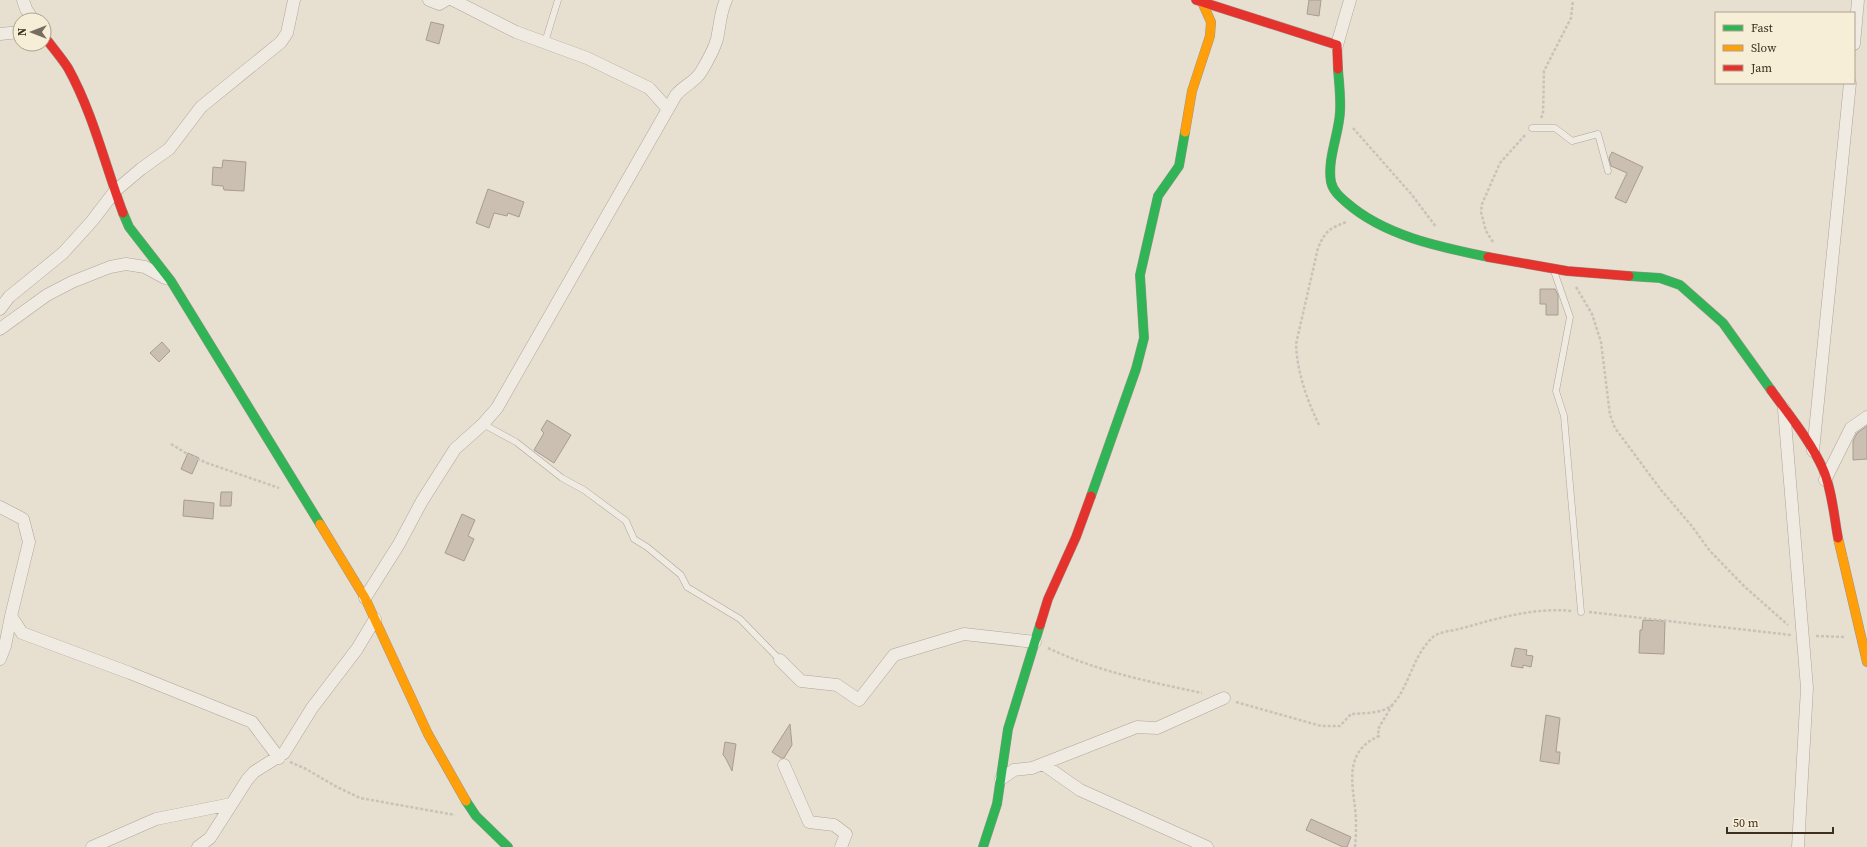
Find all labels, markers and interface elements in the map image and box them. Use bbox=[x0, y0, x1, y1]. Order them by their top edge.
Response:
north arrow bbox=[12, 12, 52, 52]
legend bbox=[1715, 12, 1855, 84]
text: Fast bbox=[1751, 20, 1773, 36]
text: N bbox=[15, 28, 30, 36]
text: Slow bbox=[1751, 40, 1777, 56]
text: Jam bbox=[1750, 60, 1772, 76]
scale bar bbox=[1727, 809, 1833, 835]
text: 50 m bbox=[1733, 815, 1759, 831]

